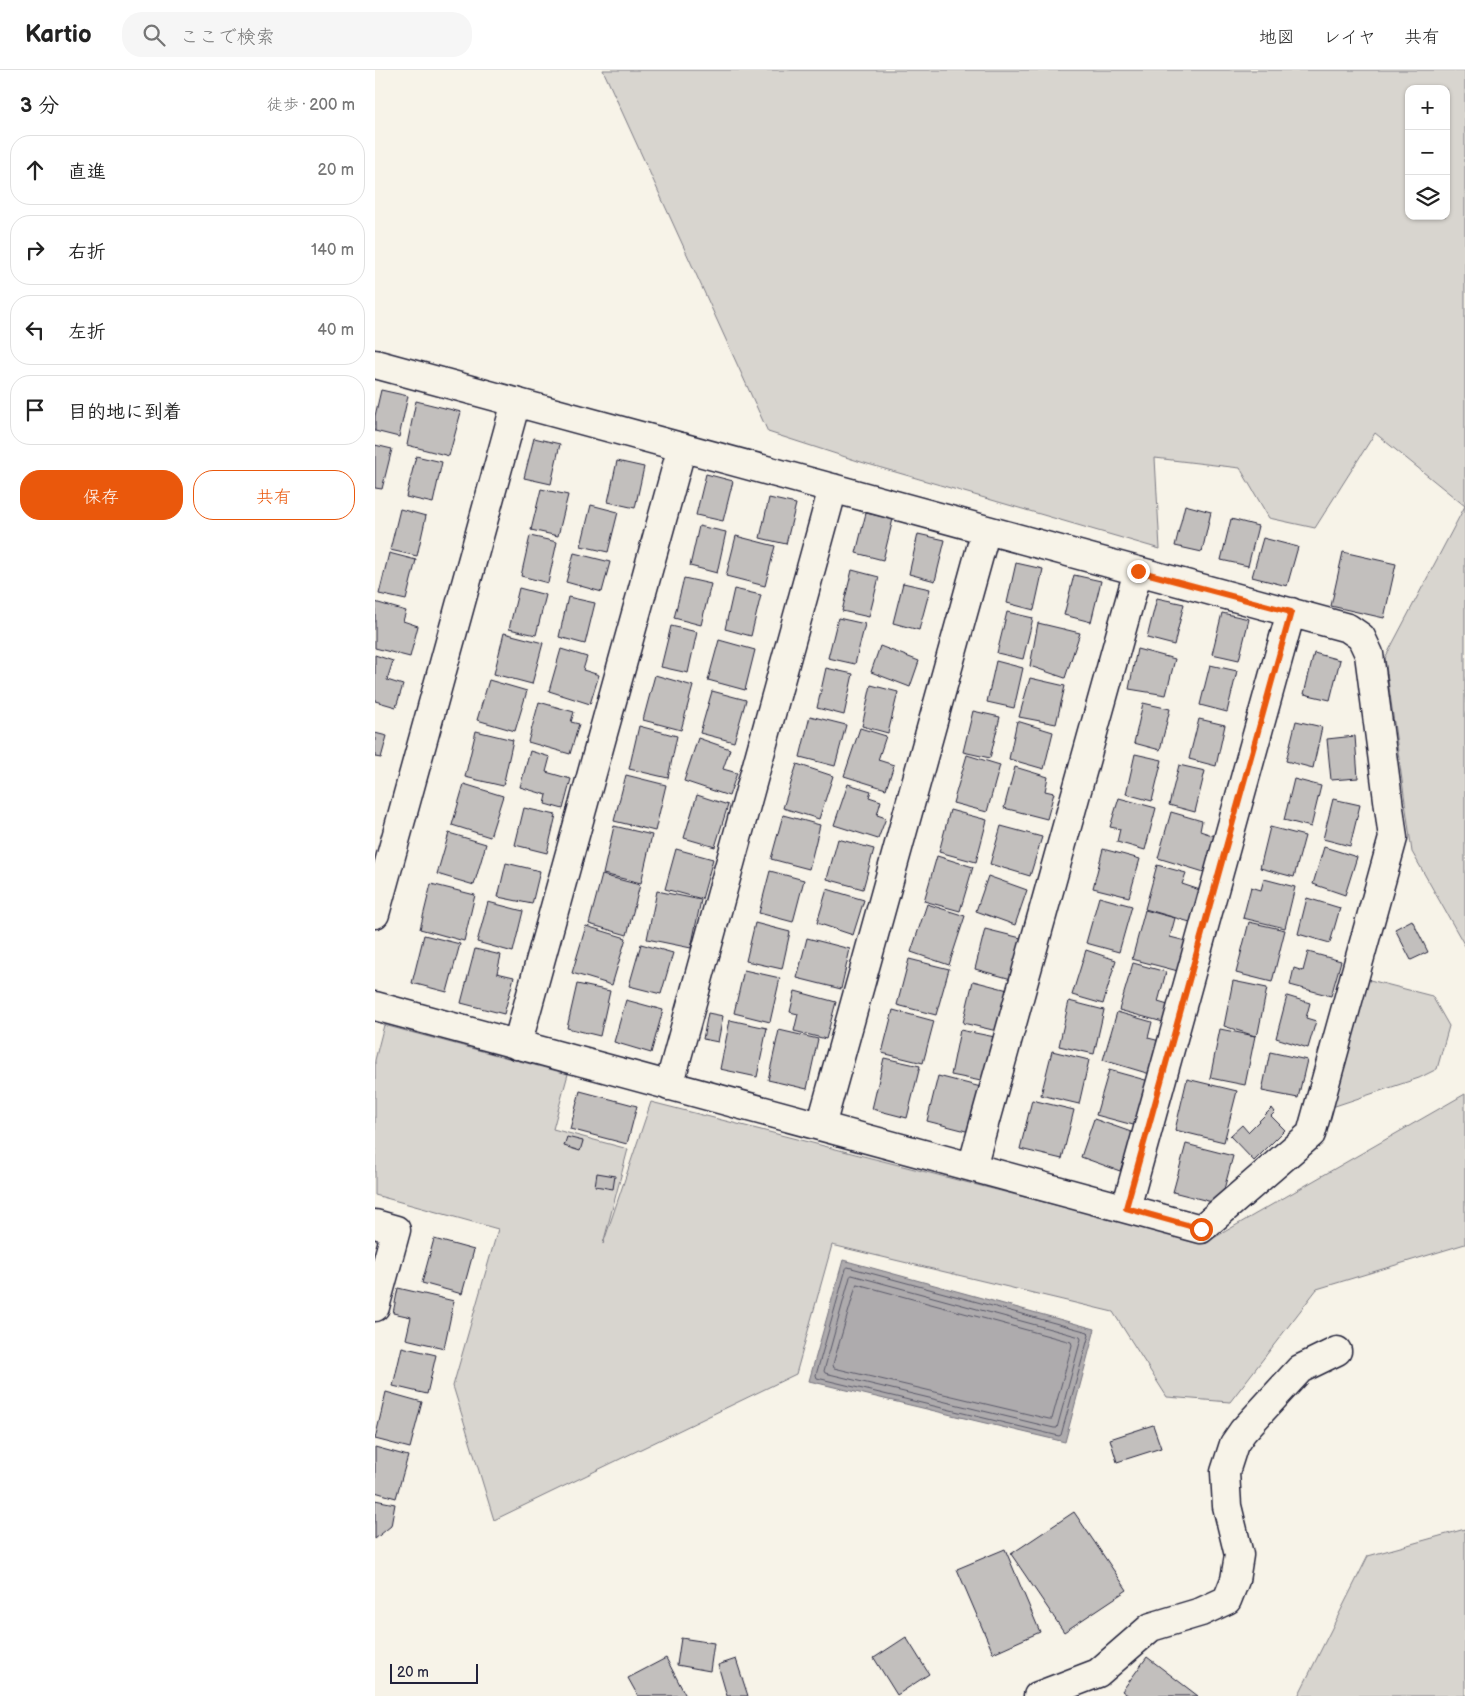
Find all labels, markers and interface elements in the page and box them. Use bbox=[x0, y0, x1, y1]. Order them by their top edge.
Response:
search box bbox=[122, 12, 472, 57]
text: Kartio bbox=[25, 20, 92, 49]
icon: search bbox=[140, 21, 168, 49]
text: ここで検索 bbox=[180, 26, 275, 49]
text: 地図 bbox=[1259, 27, 1295, 48]
text: レイヤ bbox=[1323, 27, 1376, 48]
text: 共有 bbox=[1404, 27, 1440, 48]
map controls bbox=[1405, 85, 1450, 220]
button: + bbox=[1405, 85, 1450, 130]
text: 3 分 bbox=[20, 93, 59, 118]
text: 徒歩 · 200 m bbox=[267, 96, 355, 115]
button: − bbox=[1405, 130, 1450, 175]
icon: ahead bbox=[21, 156, 49, 184]
text: 直進 bbox=[68, 161, 106, 184]
text: 20 m bbox=[318, 161, 354, 180]
button: layers bbox=[1405, 175, 1450, 220]
icon: right bbox=[21, 236, 49, 264]
text: 右折 bbox=[68, 241, 106, 264]
text: 140 m bbox=[311, 241, 354, 260]
icon: left bbox=[21, 316, 49, 344]
text: 左折 bbox=[68, 321, 106, 344]
text: 40 m bbox=[317, 321, 354, 340]
icon: arrive bbox=[21, 396, 49, 424]
text: 目的地に到着 bbox=[68, 401, 182, 424]
button: 保存 bbox=[20, 470, 183, 520]
button: 共有 bbox=[193, 470, 355, 520]
route end bbox=[1127, 560, 1150, 583]
route start bbox=[1190, 1218, 1213, 1241]
scale bar bbox=[390, 1661, 477, 1684]
text: 20 m bbox=[397, 1664, 429, 1681]

